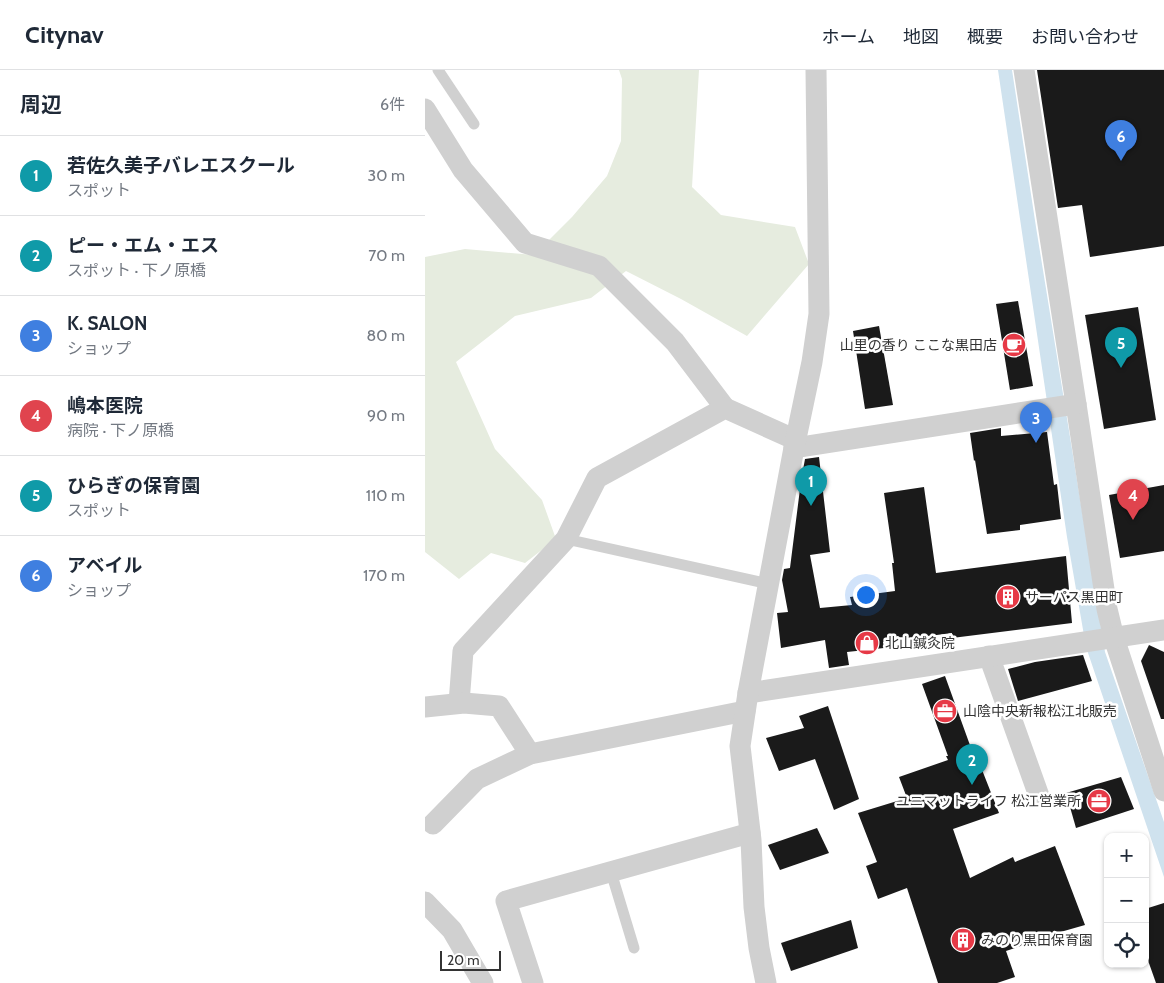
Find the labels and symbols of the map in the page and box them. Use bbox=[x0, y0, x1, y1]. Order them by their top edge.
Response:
pin: 6 bbox=[1105, 120, 1137, 161]
pin: 5 bbox=[1105, 327, 1137, 368]
cafe icon: 山里の香り ここな黒田店 bbox=[1001, 332, 1027, 358]
place label: 山里の香り ここな黒田店 bbox=[840, 336, 997, 354]
pin: 3 bbox=[1020, 402, 1052, 443]
pin: 1 bbox=[795, 465, 827, 506]
pin: 4 bbox=[1117, 479, 1149, 520]
your location bbox=[853, 582, 879, 608]
building icon: サーパス黒田町 bbox=[995, 584, 1021, 610]
place label: サーパス黒田町 bbox=[1025, 588, 1123, 606]
shop icon: 北山鍼灸院 bbox=[854, 630, 880, 656]
place label: 北山鍼灸院 bbox=[885, 634, 955, 652]
office icon: 山陰中央新報松江北販売 bbox=[932, 698, 958, 724]
place label: 山陰中央新報松江北販売 bbox=[963, 702, 1117, 720]
pin: 2 bbox=[956, 744, 988, 785]
office icon: ユニマットライフ 松江営業所 bbox=[1086, 788, 1112, 814]
place label: ユニマットライフ 松江営業所 bbox=[896, 792, 1081, 810]
building icon: みのり黒田保育園 bbox=[950, 927, 976, 953]
place label: みのり黒田保育園 bbox=[981, 931, 1093, 949]
scale bar bbox=[440, 948, 501, 971]

